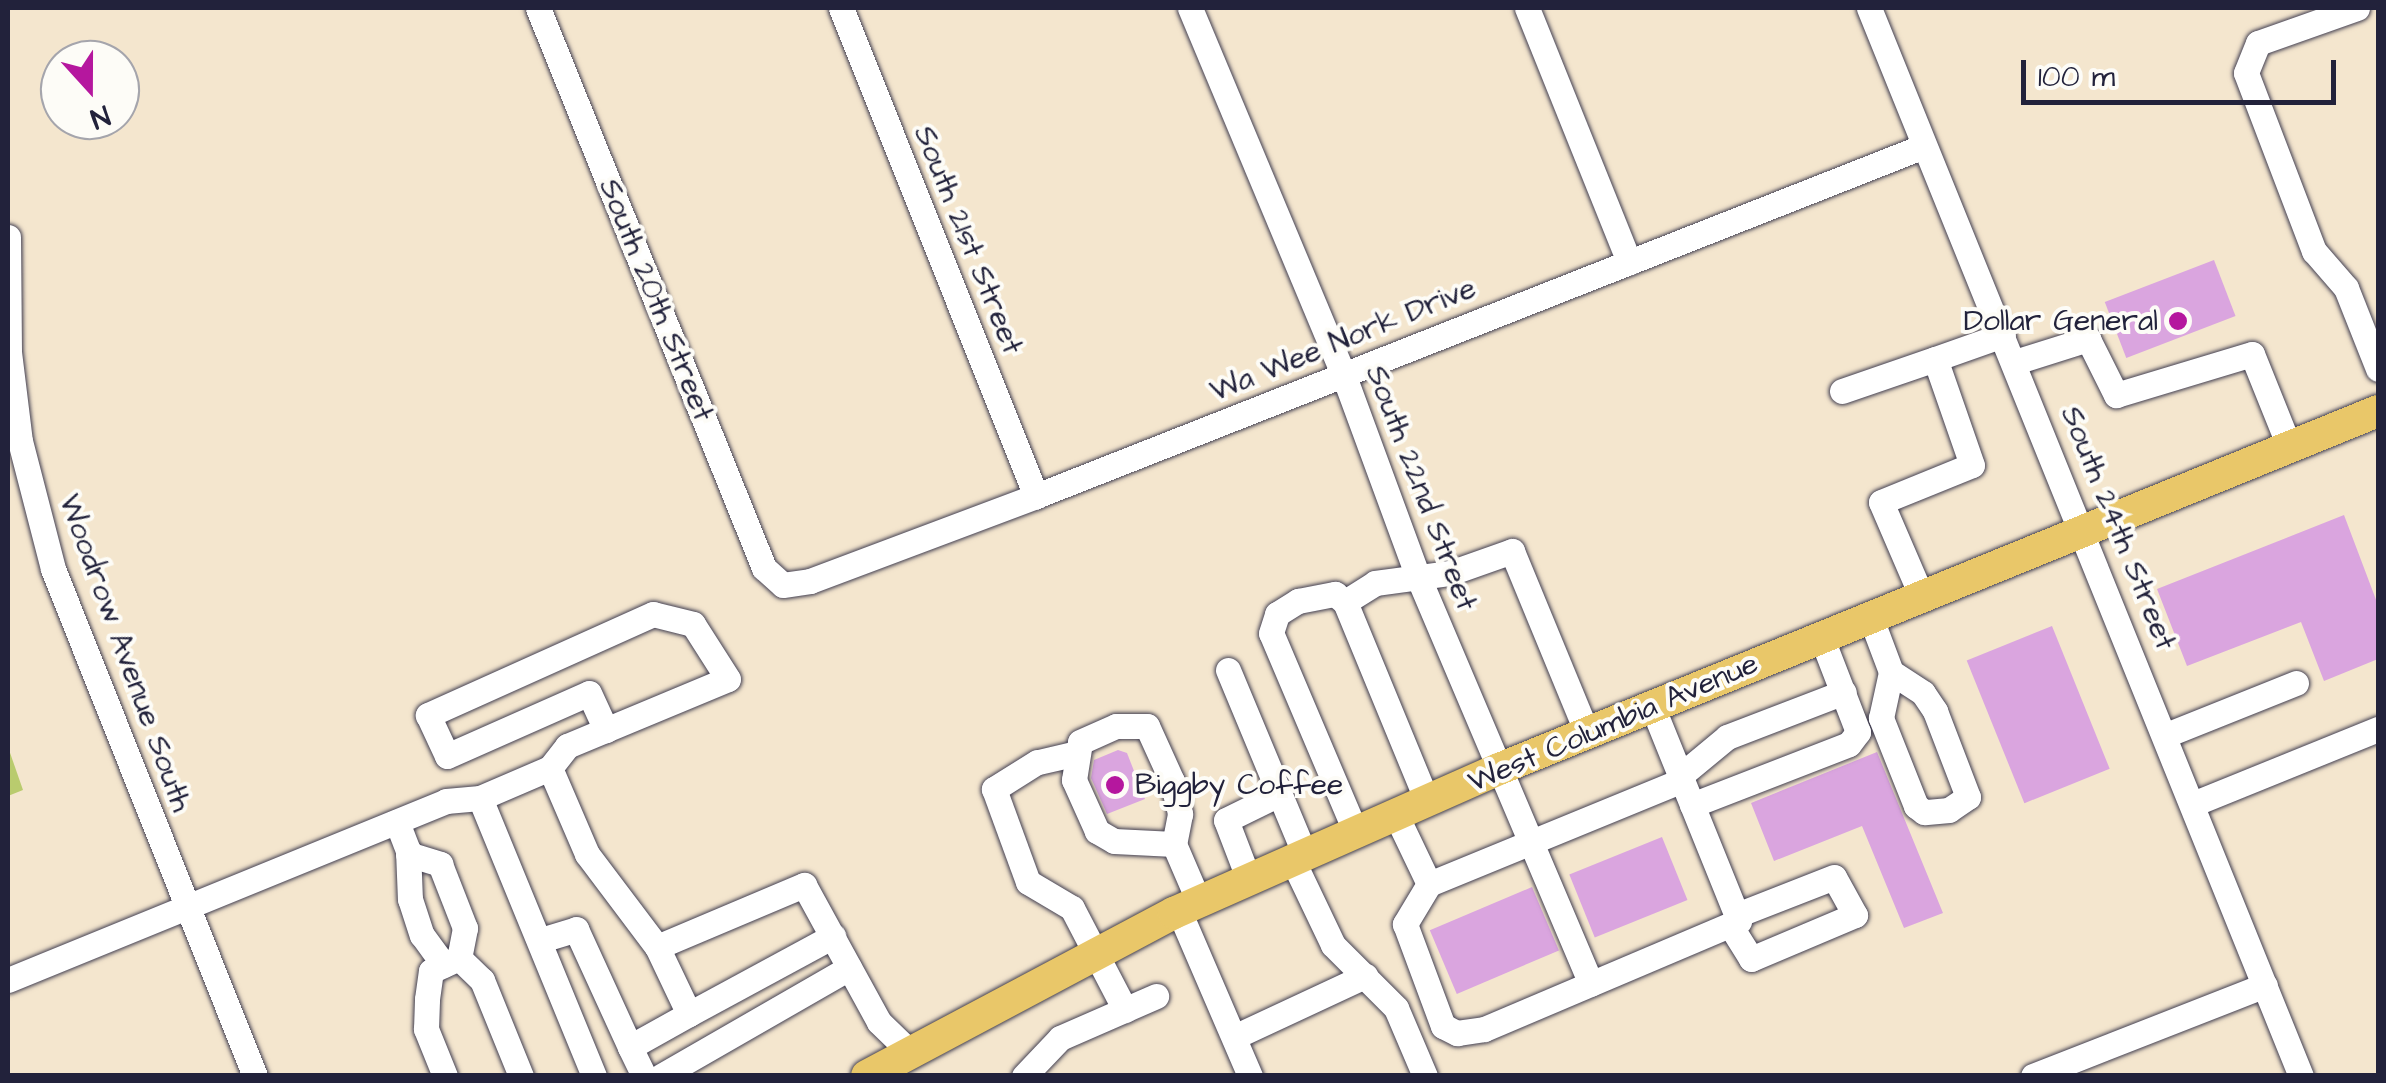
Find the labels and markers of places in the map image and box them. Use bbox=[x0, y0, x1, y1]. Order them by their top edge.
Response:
place label: Dollar General bbox=[1964, 303, 2158, 339]
marker: Dollar General bbox=[2167, 310, 2189, 332]
place label: Biggby Coffee bbox=[1135, 767, 1343, 803]
marker: Biggby Coffee bbox=[1104, 774, 1126, 796]

